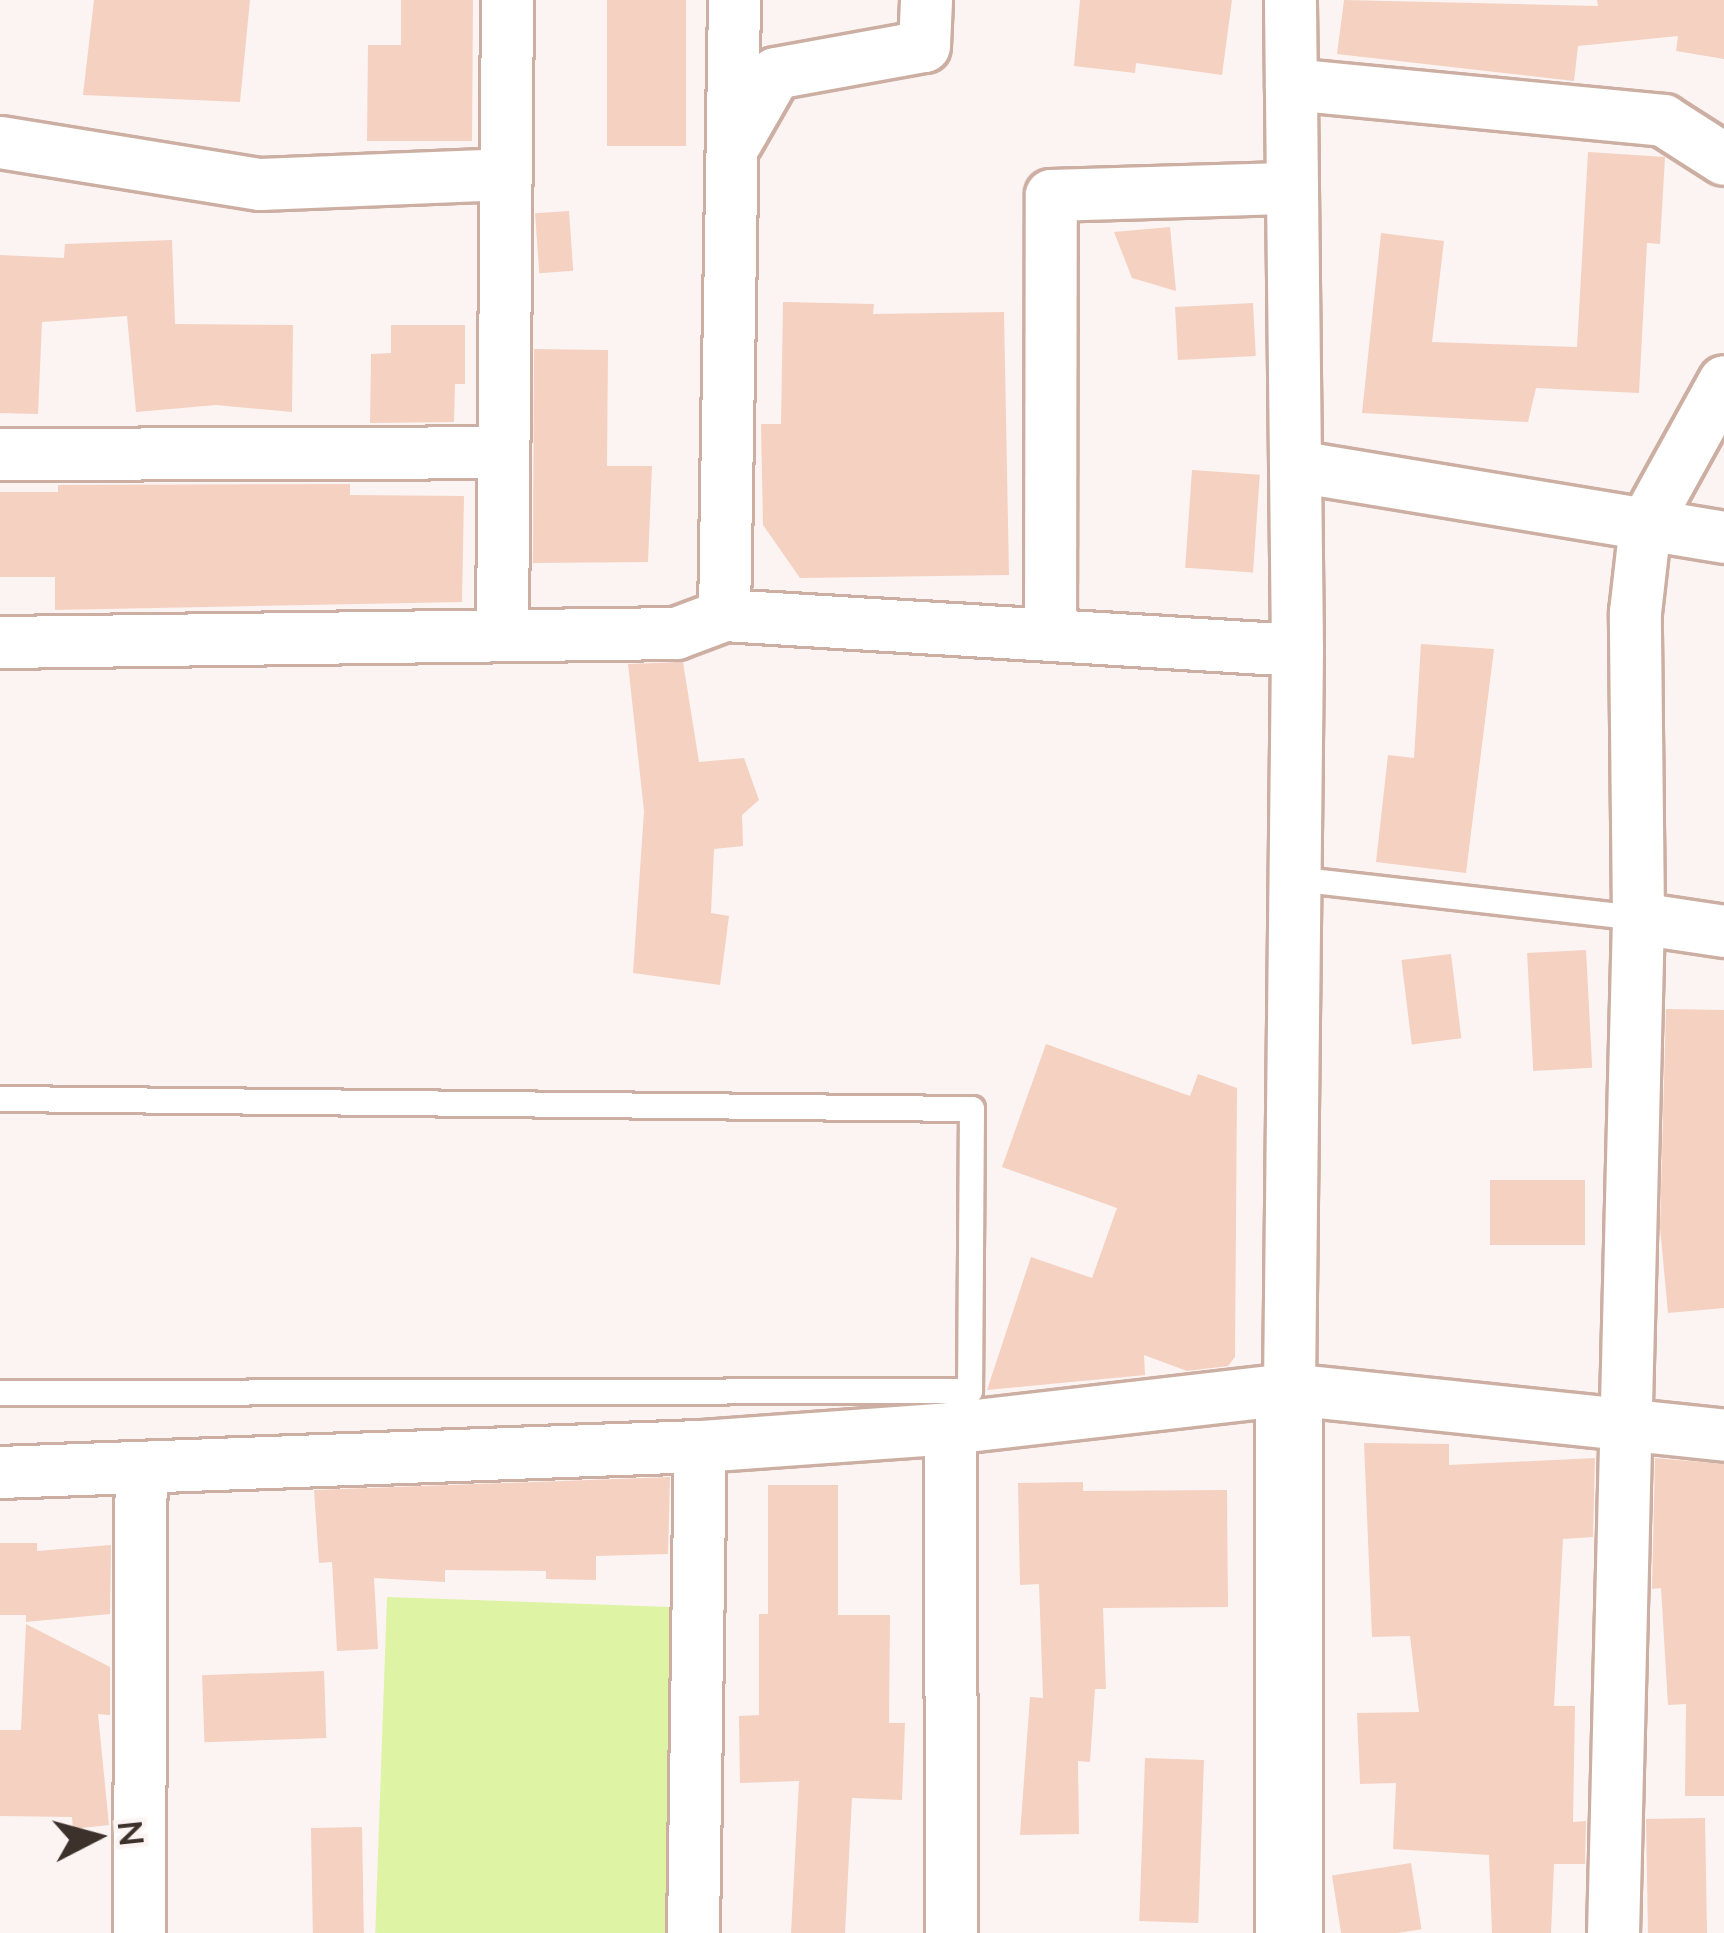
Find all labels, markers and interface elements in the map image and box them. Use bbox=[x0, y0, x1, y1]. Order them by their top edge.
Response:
north arrow bbox=[36, 1777, 156, 1897]
text: N bbox=[111, 1818, 153, 1848]

